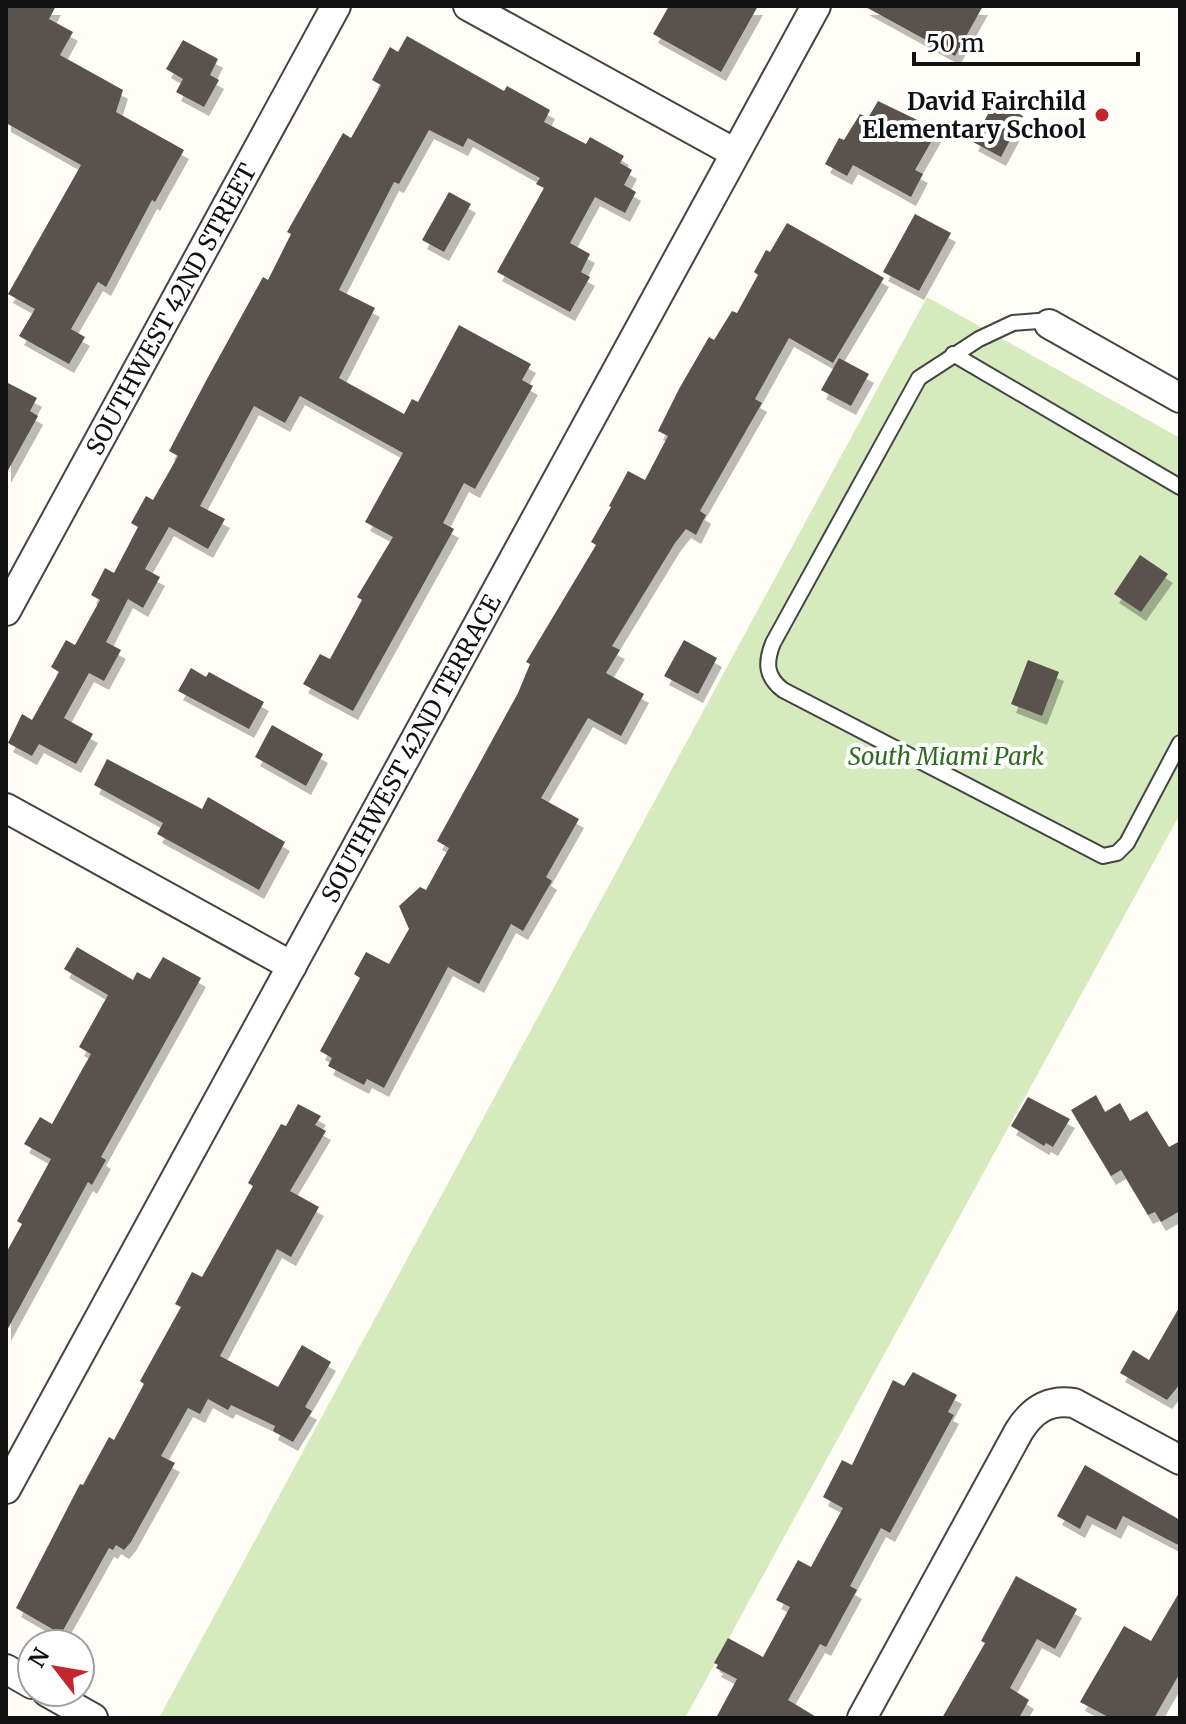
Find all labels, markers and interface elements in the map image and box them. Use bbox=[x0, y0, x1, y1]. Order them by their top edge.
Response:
scale bar bbox=[914, 16, 1138, 66]
text: 50 m bbox=[926, 28, 985, 59]
place label: David Fairchild Elementary School bbox=[862, 86, 1086, 145]
marker: David Fairchild Elementary School bbox=[1093, 106, 1111, 124]
street label: SOUTHWEST 42ND STREET bbox=[79, 158, 263, 460]
street label: SOUTHWEST 42ND TERRACE bbox=[314, 588, 508, 908]
park label: South Miami Park bbox=[848, 741, 1044, 772]
north arrow bbox=[16, 1628, 96, 1708]
text: N bbox=[22, 1643, 56, 1672]

